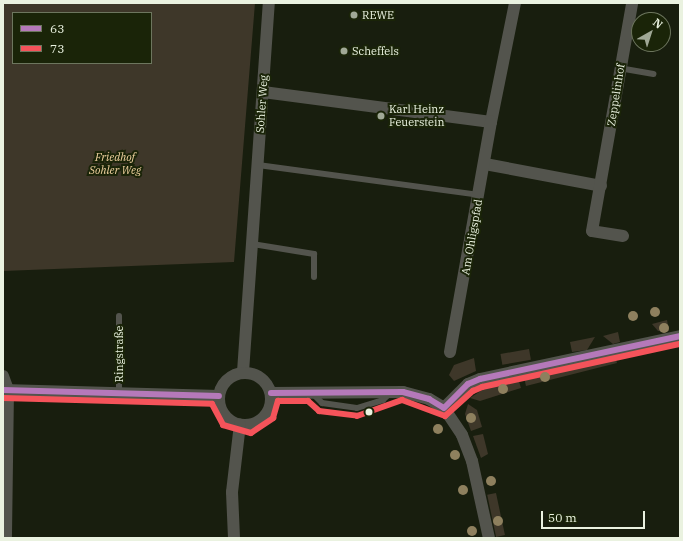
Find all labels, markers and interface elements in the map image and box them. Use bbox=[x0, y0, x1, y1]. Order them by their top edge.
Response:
place label: REWE bbox=[362, 8, 394, 22]
marker: REWE bbox=[349, 10, 359, 20]
legend bbox=[12, 12, 152, 64]
north arrow bbox=[631, 12, 671, 52]
text: N bbox=[650, 15, 666, 32]
text: 63 bbox=[50, 21, 64, 36]
text: 73 bbox=[50, 41, 64, 56]
place label: Scheffels bbox=[352, 44, 399, 58]
marker: Scheffels bbox=[339, 46, 349, 56]
street label: Zeppelinhof bbox=[605, 63, 627, 127]
street label: Sohler Weg bbox=[253, 75, 271, 133]
place label: Karl Heinz Feuerstein bbox=[389, 103, 444, 129]
marker: Karl Heinz Feuerstein bbox=[376, 111, 386, 121]
park label: Friedhof Sohler Weg bbox=[89, 151, 141, 177]
street label: Am Ohligspfad bbox=[459, 198, 485, 276]
street label: Ringstraße bbox=[112, 326, 126, 382]
unlabelled marker bbox=[364, 407, 374, 417]
scale bar bbox=[543, 503, 647, 529]
text: 50 m bbox=[548, 510, 577, 525]

